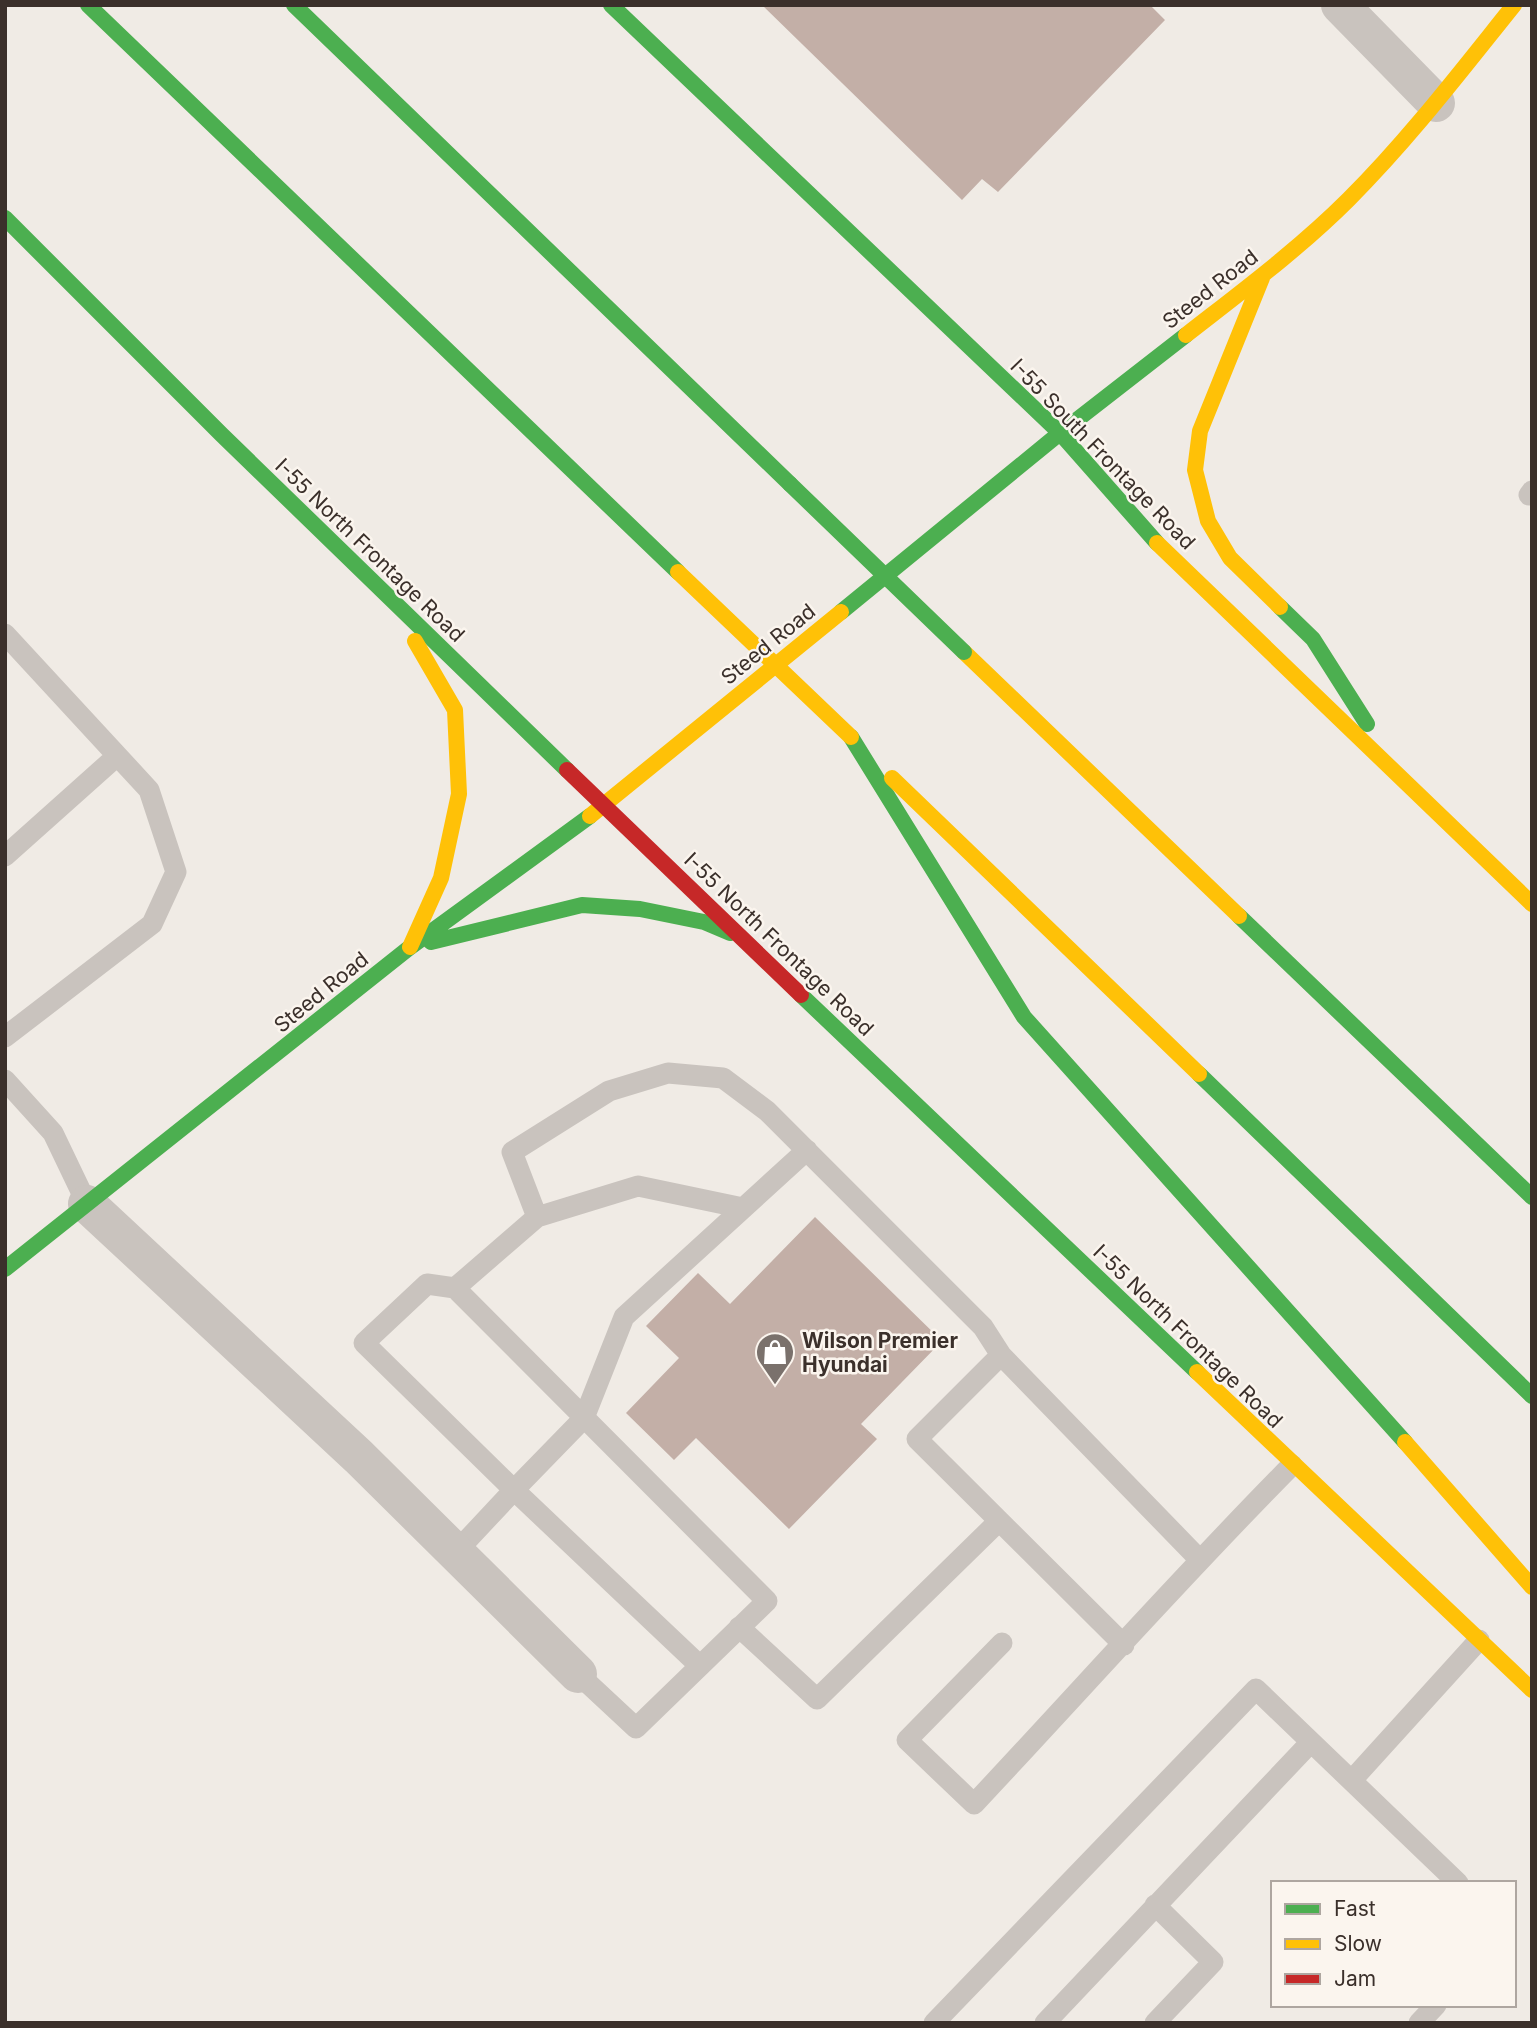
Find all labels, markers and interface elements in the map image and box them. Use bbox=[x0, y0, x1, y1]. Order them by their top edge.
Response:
street label: Steed Road bbox=[1157, 244, 1263, 334]
street label: I-55 South Frontage Road bbox=[1005, 354, 1201, 554]
street label: I-55 North Frontage Road bbox=[270, 453, 470, 647]
street label: Steed Road bbox=[716, 598, 820, 690]
street label: I-55 North Frontage Road bbox=[679, 847, 879, 1041]
street label: Steed Road bbox=[269, 946, 373, 1038]
street label: I-55 North Frontage Road bbox=[1088, 1239, 1288, 1433]
place label: Wilson Premier Hyundai bbox=[802, 1328, 958, 1377]
shop icon: Wilson Premier Hyundai bbox=[754, 1331, 796, 1386]
legend bbox=[1271, 1881, 1516, 2007]
text: Fast bbox=[1334, 1896, 1376, 1921]
text: Slow bbox=[1334, 1931, 1382, 1956]
text: Jam bbox=[1334, 1966, 1376, 1991]

